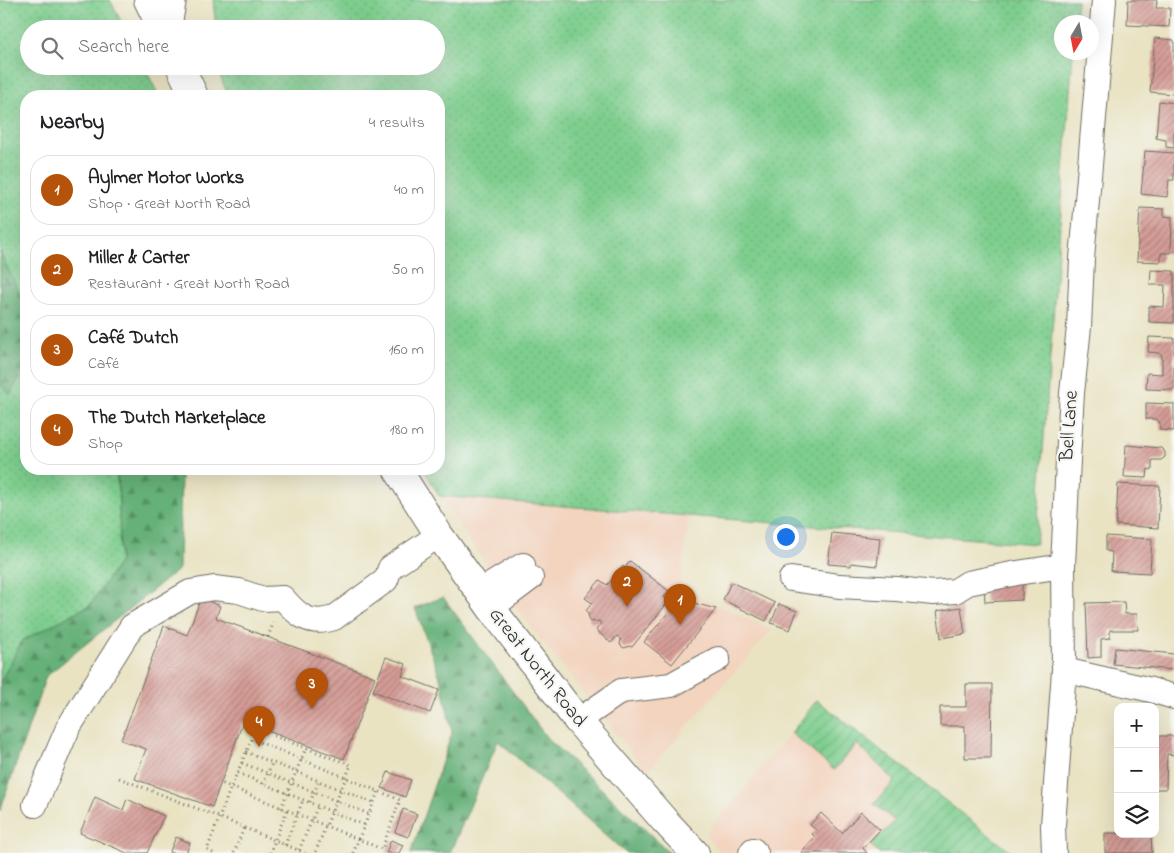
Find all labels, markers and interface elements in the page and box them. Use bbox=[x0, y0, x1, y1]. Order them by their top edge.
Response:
north arrow bbox=[1054, 15, 1099, 60]
search box bbox=[20, 20, 445, 75]
icon: search bbox=[38, 34, 66, 62]
text: Search here bbox=[78, 34, 169, 61]
text: Nearby bbox=[40, 108, 104, 138]
text: 4 results bbox=[369, 111, 425, 135]
text: Aylmer Motor Works bbox=[88, 165, 244, 192]
text: 1 bbox=[54, 178, 60, 202]
text: 40 m bbox=[394, 178, 424, 202]
text: Shop · Great North Road bbox=[88, 192, 250, 216]
text: Miller & Carter bbox=[88, 245, 189, 272]
text: 2 bbox=[53, 258, 61, 282]
text: 50 m bbox=[392, 258, 424, 282]
text: Restaurant · Great North Road bbox=[88, 272, 290, 296]
text: Café Dutch bbox=[88, 325, 178, 352]
text: 3 bbox=[54, 338, 60, 362]
text: 160 m bbox=[389, 338, 424, 362]
text: Café bbox=[88, 352, 119, 376]
street label: Bell Lane bbox=[1053, 389, 1087, 464]
text: The Dutch Marketplace bbox=[88, 405, 266, 432]
text: 4 bbox=[54, 418, 60, 442]
text: 180 m bbox=[390, 418, 424, 442]
text: Shop bbox=[88, 432, 123, 456]
your location bbox=[773, 524, 799, 550]
pin: 2 bbox=[611, 566, 643, 607]
pin: 1 bbox=[664, 584, 696, 625]
street label: Great North Road bbox=[481, 602, 593, 734]
pin: 3 bbox=[296, 668, 328, 709]
map controls bbox=[1114, 703, 1159, 838]
button: + bbox=[1114, 703, 1159, 748]
pin: 4 bbox=[243, 706, 275, 747]
button: − bbox=[1114, 748, 1159, 793]
button: layers bbox=[1114, 793, 1159, 838]

